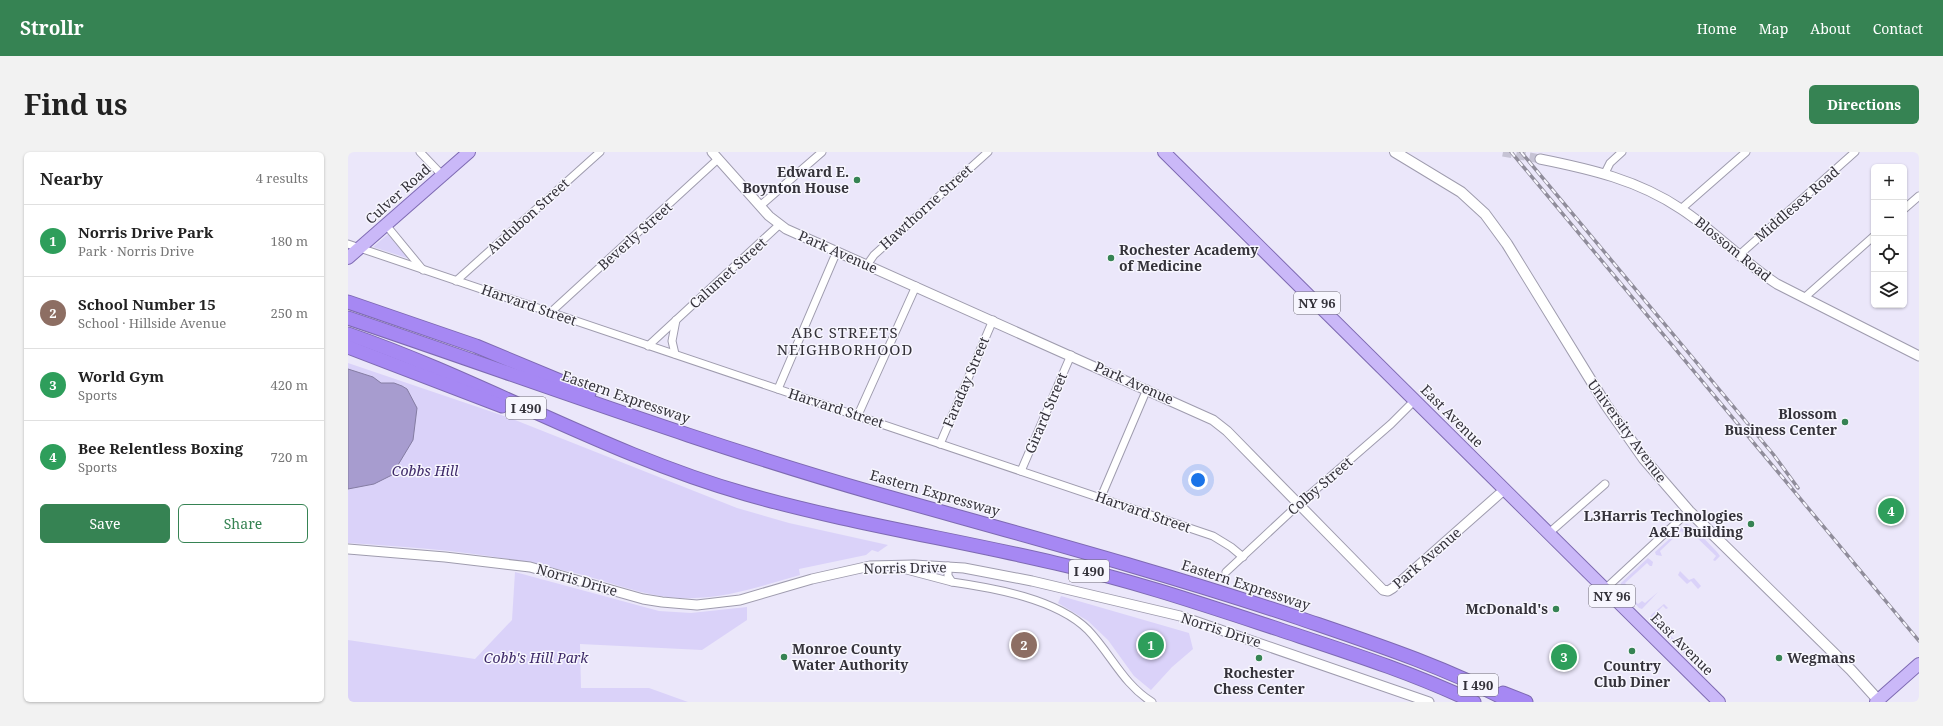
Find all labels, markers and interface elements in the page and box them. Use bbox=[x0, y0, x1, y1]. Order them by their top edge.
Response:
text: Strollr bbox=[20, 15, 84, 41]
text: Home bbox=[1697, 19, 1737, 38]
text: Map bbox=[1759, 19, 1788, 38]
text: About bbox=[1810, 19, 1851, 38]
text: Contact bbox=[1873, 19, 1923, 38]
text: Find us bbox=[24, 85, 128, 123]
button: Directions bbox=[1809, 85, 1919, 124]
street label: Culver Road bbox=[361, 159, 435, 228]
street label: Hawthorne Street bbox=[875, 160, 976, 253]
street label: Middlesex Road bbox=[1750, 161, 1843, 246]
place label: Edward E. Boynton House bbox=[742, 162, 849, 197]
map controls bbox=[1871, 164, 1907, 308]
button: + bbox=[1871, 164, 1907, 200]
text: Nearby bbox=[40, 167, 103, 190]
text: 4 results bbox=[256, 169, 308, 187]
street label: Audubon Street bbox=[483, 174, 573, 258]
marker: Edward E. Boynton House bbox=[852, 175, 862, 185]
street label: Beverly Street bbox=[593, 197, 676, 274]
button: − bbox=[1871, 200, 1907, 236]
street label: Blossom Road bbox=[1691, 212, 1776, 285]
text: Norris Drive Park bbox=[78, 222, 213, 242]
street label: Park Avenue bbox=[796, 226, 881, 277]
text: 1 bbox=[49, 232, 57, 250]
text: 180 m bbox=[271, 232, 308, 250]
street label: Calumet Street bbox=[685, 233, 771, 312]
button: locate bbox=[1871, 236, 1907, 272]
place label: Rochester Academy of Medicine bbox=[1119, 240, 1259, 275]
text: Park · Norris Drive bbox=[78, 242, 194, 260]
marker: Rochester Academy of Medicine bbox=[1106, 253, 1116, 263]
button: layers bbox=[1871, 272, 1907, 308]
street label: Harvard Street bbox=[479, 279, 579, 330]
road number: NY 96 bbox=[1294, 292, 1340, 314]
text: School Number 15 bbox=[78, 294, 216, 314]
text: 2 bbox=[49, 304, 57, 322]
text: 250 m bbox=[271, 304, 308, 322]
text: School · Hillside Avenue bbox=[78, 314, 226, 332]
district label: ABC STREETS NEIGHBORHOOD bbox=[777, 322, 913, 359]
street label: Faraday Street bbox=[938, 334, 993, 430]
street label: Park Avenue bbox=[1092, 357, 1177, 408]
text: World Gym bbox=[78, 366, 164, 386]
street label: Eastern Expressway bbox=[560, 366, 693, 427]
street label: Girard Street bbox=[1020, 369, 1071, 456]
street label: University Avenue bbox=[1584, 375, 1671, 486]
text: 3 bbox=[49, 376, 57, 394]
text: 420 m bbox=[271, 376, 308, 394]
street label: East Avenue bbox=[1417, 380, 1488, 451]
street label: Harvard Street bbox=[786, 383, 886, 432]
text: Sports bbox=[78, 386, 117, 404]
road number: I 490 bbox=[506, 397, 546, 419]
place label: Blossom Business Center bbox=[1724, 404, 1838, 439]
marker: Blossom Business Center bbox=[1840, 417, 1850, 427]
text: Bee Relentless Boxing bbox=[78, 438, 243, 458]
text: 4 bbox=[49, 448, 57, 466]
text: 720 m bbox=[271, 448, 308, 466]
street label: Colby Street bbox=[1283, 452, 1356, 519]
text: Sports bbox=[78, 458, 117, 476]
park label: Cobbs Hill bbox=[392, 461, 459, 480]
street label: Eastern Expressway bbox=[868, 465, 1002, 520]
your location bbox=[1188, 470, 1208, 490]
street label: Harvard Street bbox=[1093, 486, 1193, 537]
pin: 4 bbox=[1878, 496, 1904, 526]
button: Save bbox=[40, 504, 170, 543]
button: Share bbox=[178, 504, 308, 543]
place label: L3Harris Technologies A&E Building bbox=[1584, 506, 1743, 541]
marker: L3Harris Technologies A&E Building bbox=[1746, 519, 1756, 529]
street label: Park Avenue bbox=[1388, 523, 1465, 593]
street label: Eastern Expressway bbox=[1179, 555, 1313, 614]
street label: Norris Drive bbox=[863, 557, 947, 578]
street label: Norris Drive bbox=[535, 559, 620, 600]
road number: I 490 bbox=[1069, 560, 1109, 582]
road number: NY 96 bbox=[1589, 585, 1635, 607]
place label: McDonald's bbox=[1465, 599, 1548, 618]
marker: McDonald's bbox=[1551, 604, 1561, 614]
street label: Norris Drive bbox=[1179, 608, 1264, 651]
street label: East Avenue bbox=[1647, 608, 1718, 679]
pin: 2 bbox=[1011, 630, 1037, 660]
pin: 1 bbox=[1138, 630, 1164, 660]
place label: Monroe County Water Authority bbox=[792, 639, 909, 674]
pin: 3 bbox=[1551, 642, 1577, 672]
marker: Country Club Diner bbox=[1627, 646, 1637, 656]
park label: Cobb's Hill Park bbox=[484, 648, 589, 667]
place label: Wegmans bbox=[1787, 648, 1855, 667]
marker: Monroe County Water Authority bbox=[779, 652, 789, 662]
marker: Rochester Chess Center bbox=[1254, 653, 1264, 663]
marker: Wegmans bbox=[1774, 653, 1784, 663]
place label: Country Club Diner bbox=[1594, 656, 1671, 691]
place label: Rochester Chess Center bbox=[1213, 663, 1305, 698]
road number: I 490 bbox=[1458, 674, 1498, 696]

